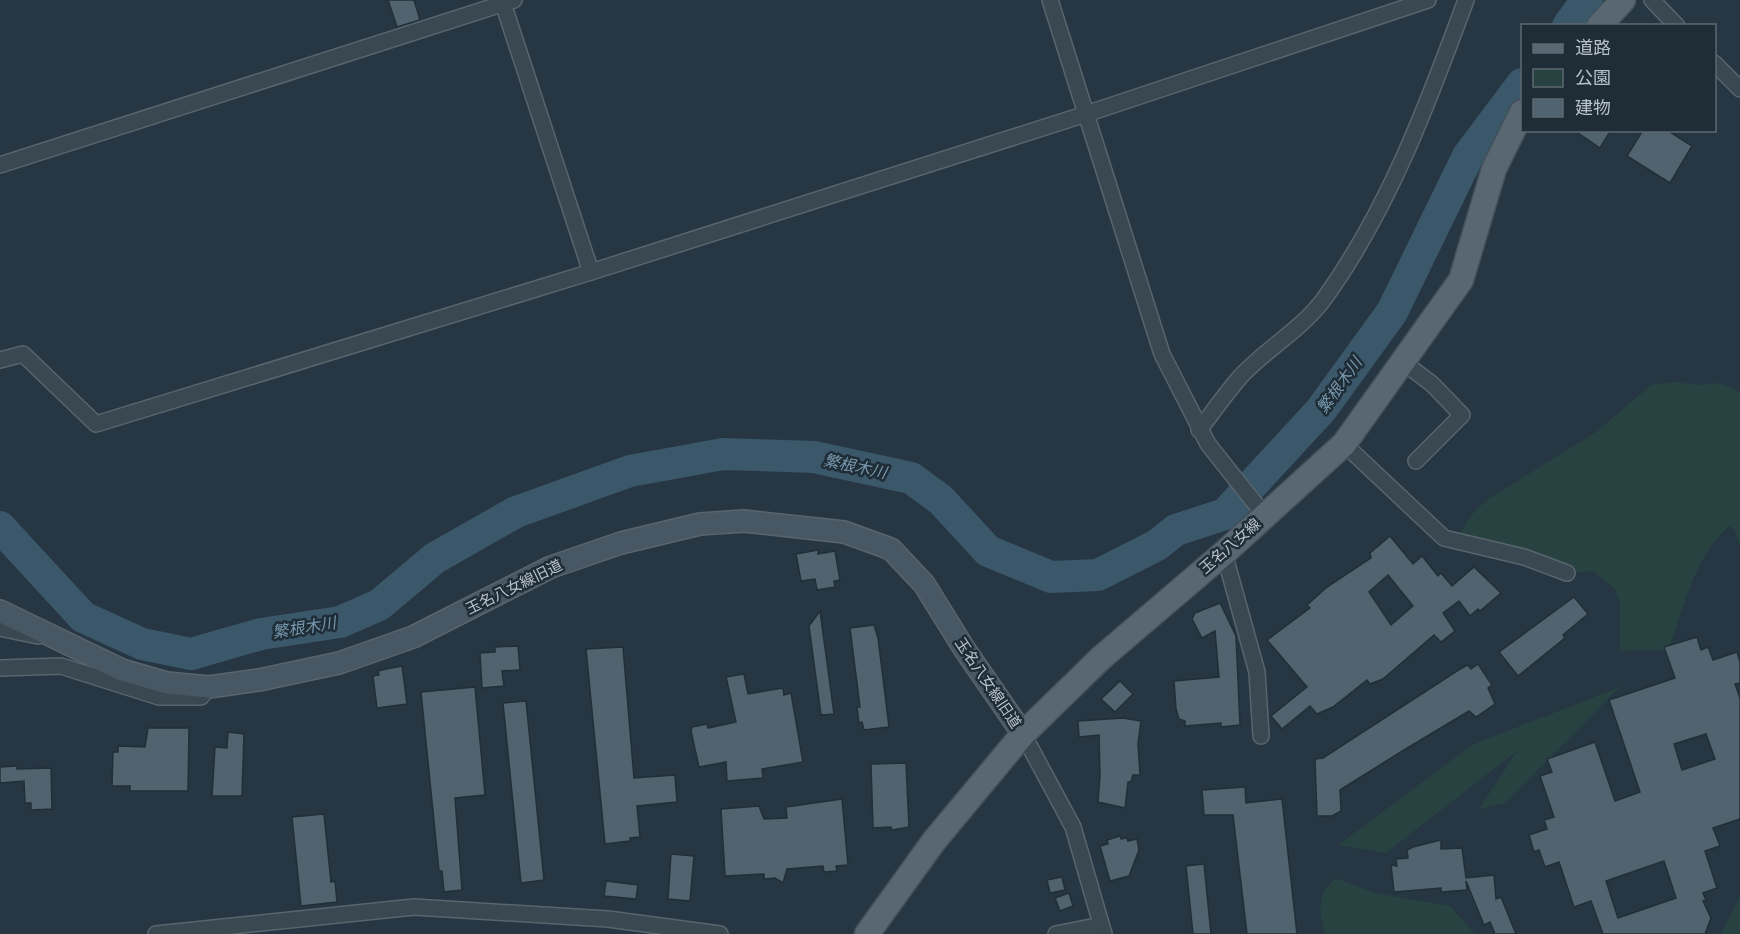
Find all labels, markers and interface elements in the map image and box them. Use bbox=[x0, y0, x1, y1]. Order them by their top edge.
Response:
legend bbox=[1521, 24, 1716, 132]
text: 道路 bbox=[1575, 37, 1611, 58]
text: 公園 bbox=[1575, 67, 1611, 88]
text: 建物 bbox=[1575, 97, 1611, 118]
water label: 繁根木川 bbox=[1312, 352, 1367, 417]
water label: 繁根木川 bbox=[822, 450, 890, 483]
street label: 玉名八女線 bbox=[1195, 514, 1264, 577]
street label: 玉名八女線旧道 bbox=[462, 555, 565, 618]
water label: 繁根木川 bbox=[271, 612, 339, 642]
street label: 玉名八女線旧道 bbox=[951, 634, 1026, 732]

